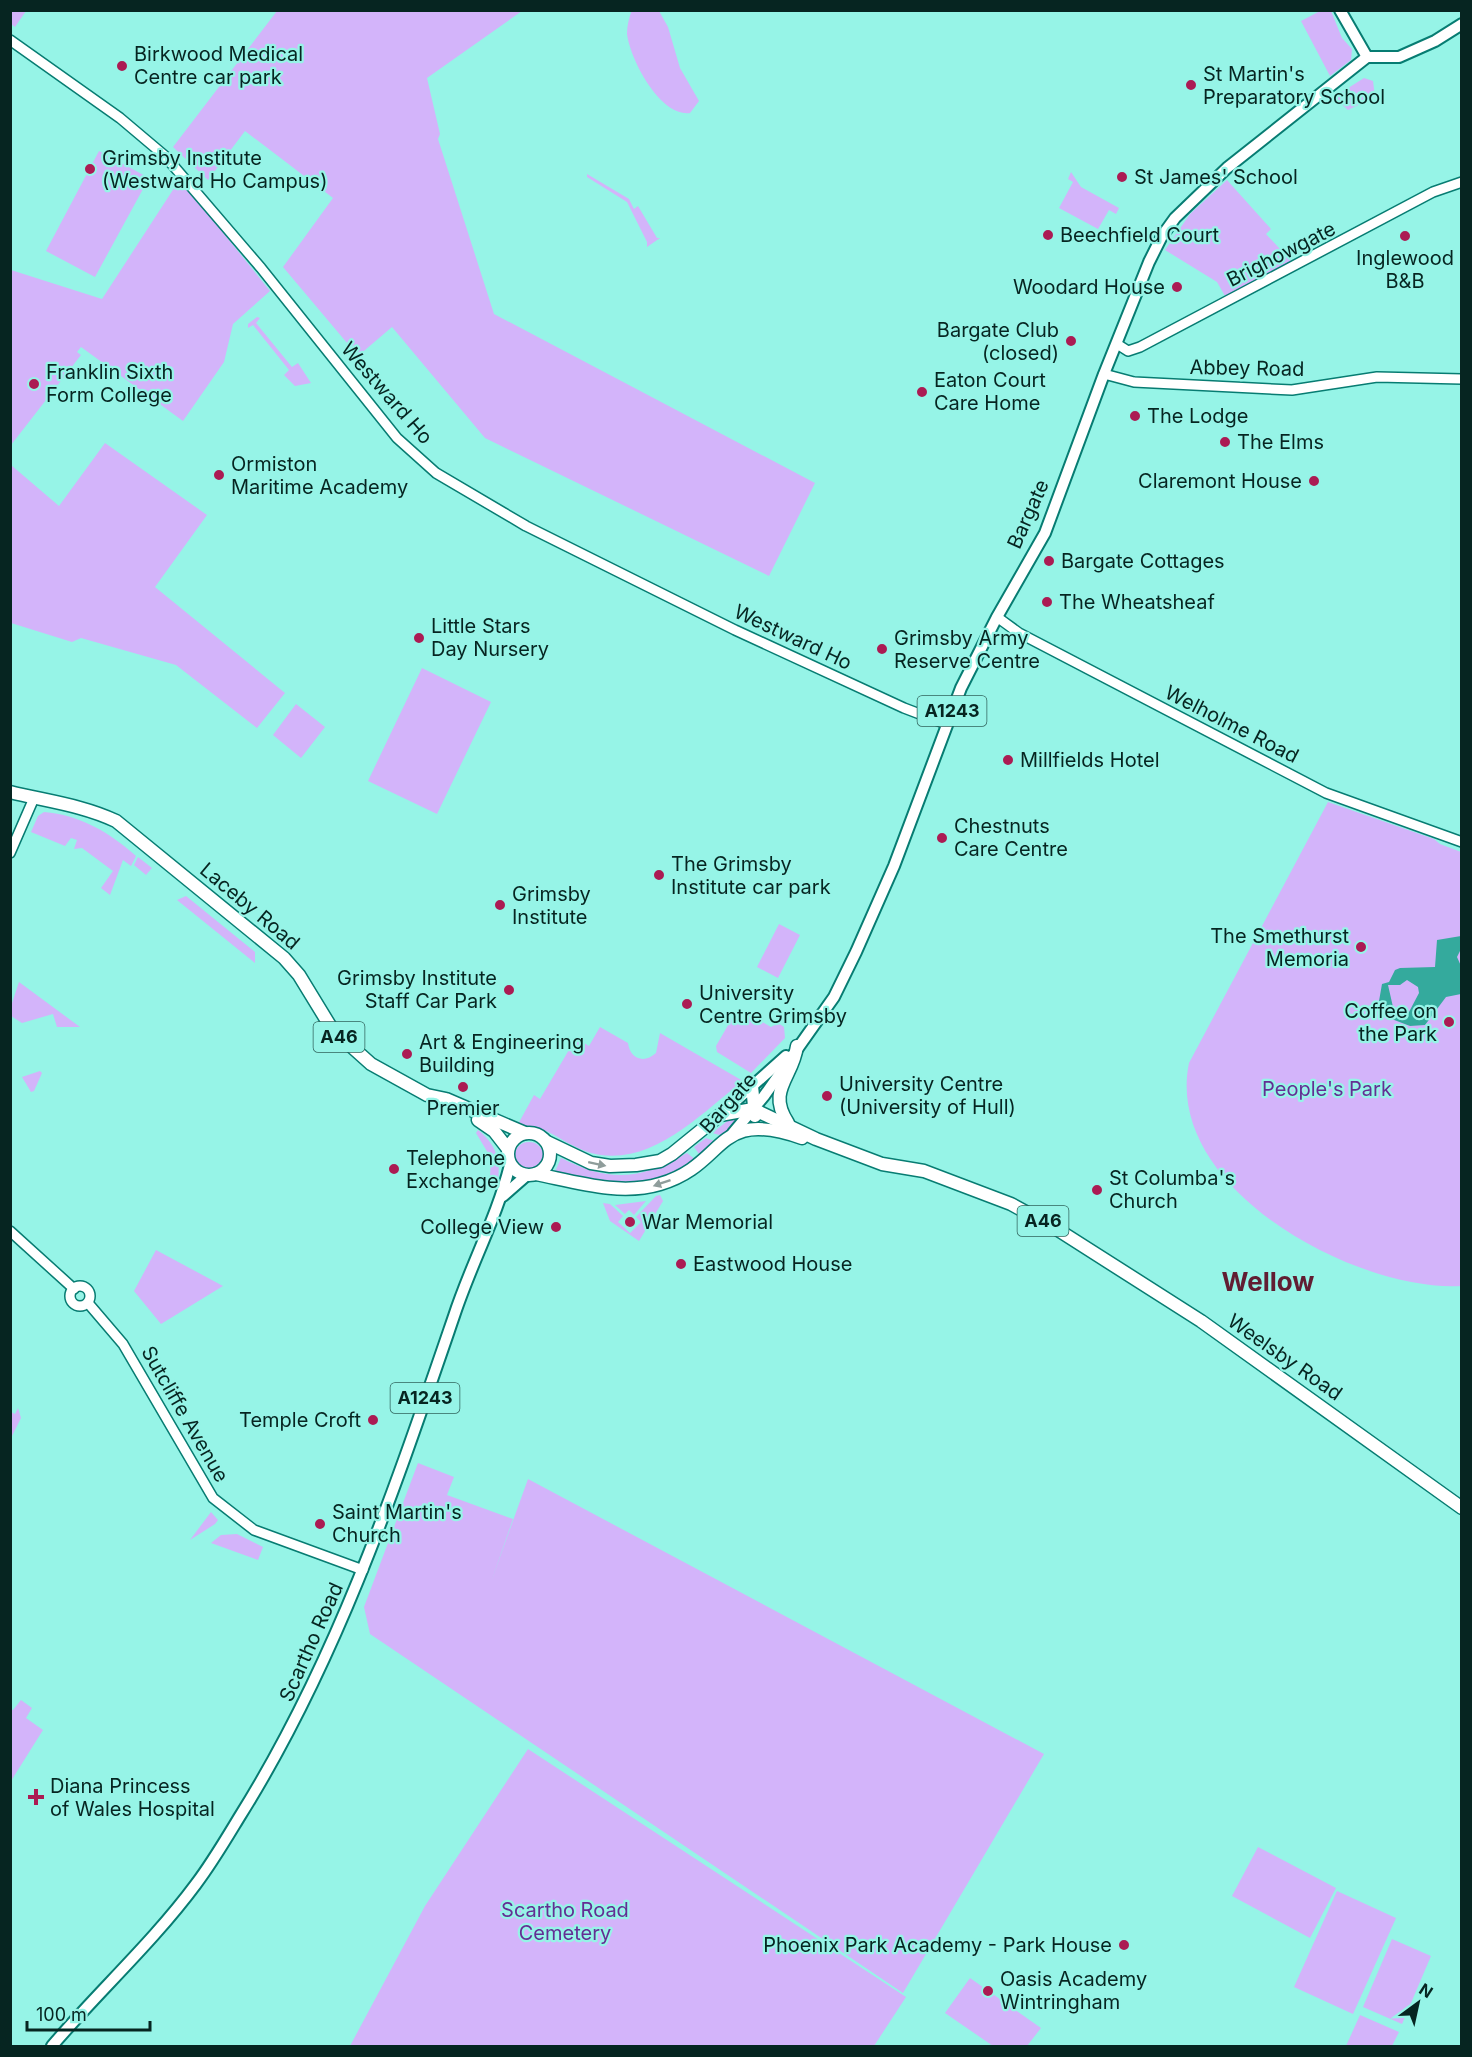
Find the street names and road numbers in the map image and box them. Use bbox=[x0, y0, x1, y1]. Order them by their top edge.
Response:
street label: Brighowgate bbox=[1223, 216, 1339, 292]
street label: Westward Ho bbox=[336, 337, 438, 449]
street label: Abbey Road bbox=[1189, 355, 1305, 381]
street label: Bargate bbox=[1002, 476, 1054, 552]
street label: Westward Ho bbox=[730, 599, 856, 675]
street label: Welholme Road bbox=[1161, 680, 1303, 768]
road number: A1243 bbox=[918, 696, 986, 726]
street label: Laceby Road bbox=[195, 857, 305, 955]
road number: A46 bbox=[314, 1022, 364, 1052]
street label: Bargate bbox=[695, 1068, 761, 1138]
road number: A46 bbox=[1018, 1206, 1068, 1236]
street label: Weelsby Road bbox=[1223, 1309, 1347, 1405]
street label: Sutcliffe Avenue bbox=[136, 1342, 234, 1486]
road number: A1243 bbox=[390, 1383, 460, 1413]
street label: Scartho Road bbox=[274, 1579, 348, 1705]

